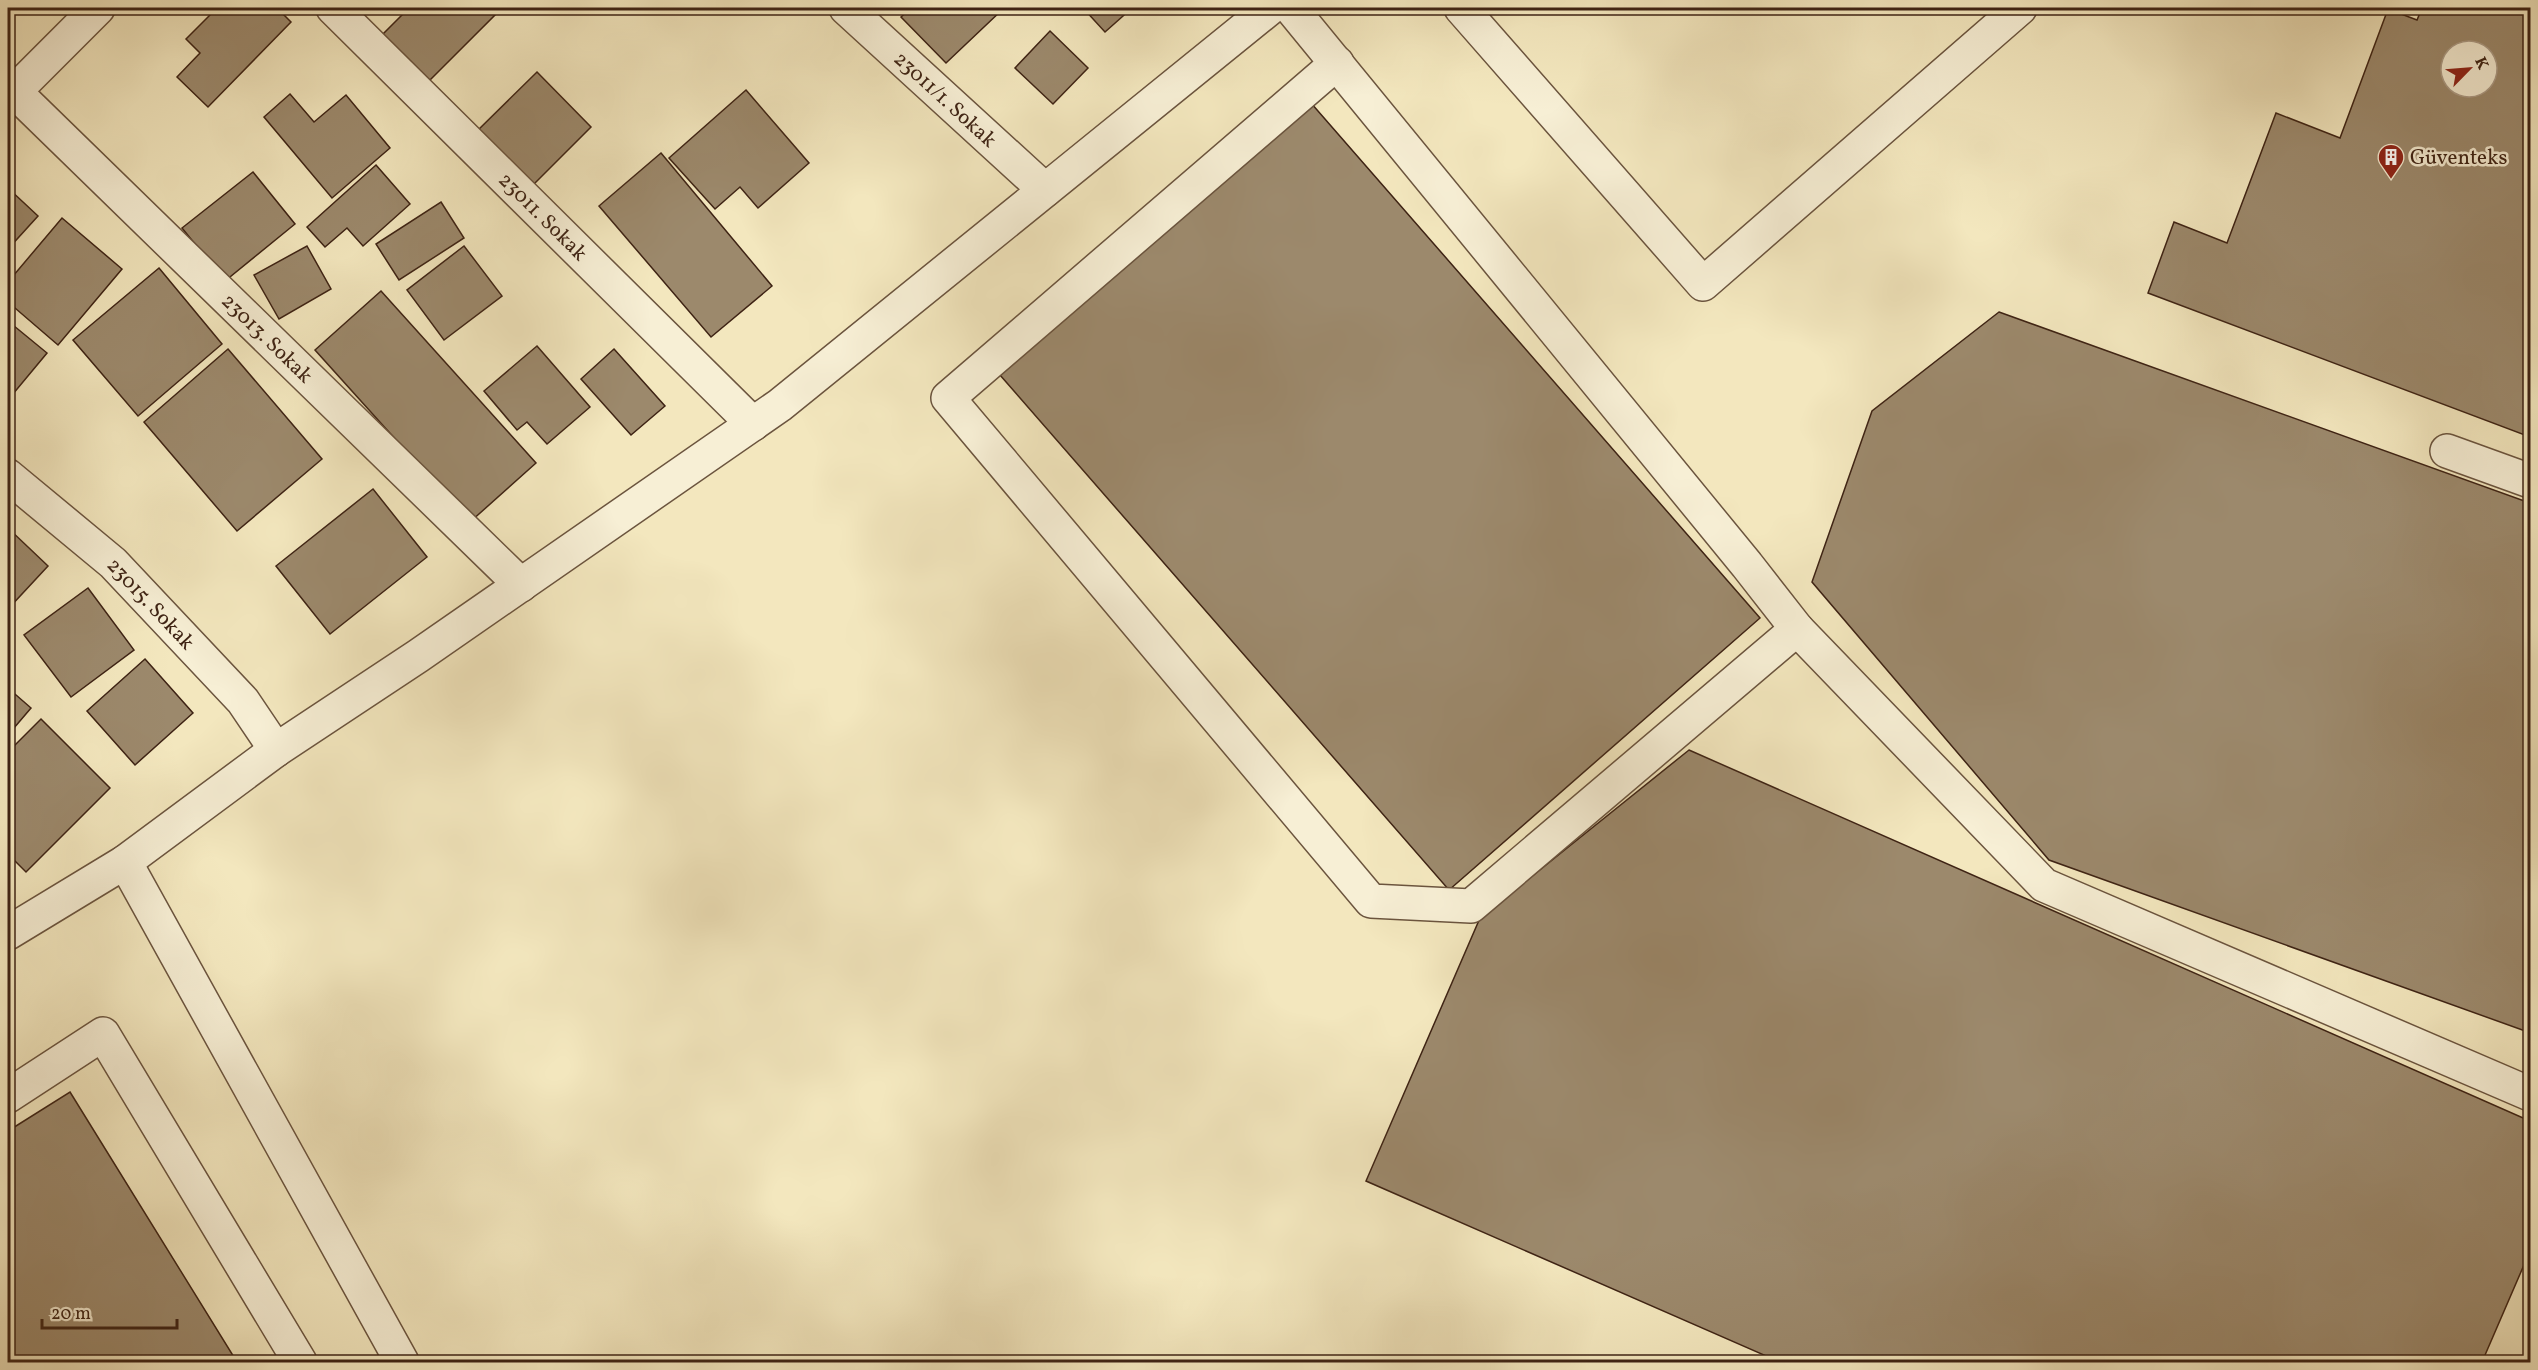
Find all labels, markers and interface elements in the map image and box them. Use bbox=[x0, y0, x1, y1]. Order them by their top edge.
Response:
north arrow bbox=[2439, 39, 2499, 99]
street label: 23011/1. Sokak bbox=[887, 46, 1003, 155]
text: K bbox=[2468, 54, 2493, 74]
building icon: Güventeks bbox=[2376, 142, 2406, 180]
place label: Güventeks bbox=[2410, 144, 2507, 173]
street label: 23011. Sokak bbox=[491, 167, 594, 269]
street label: 23013. Sokak bbox=[214, 288, 319, 391]
street label: 23015. Sokak bbox=[99, 552, 201, 657]
scale bar bbox=[42, 1292, 177, 1330]
text: 20 m bbox=[51, 1302, 91, 1327]

